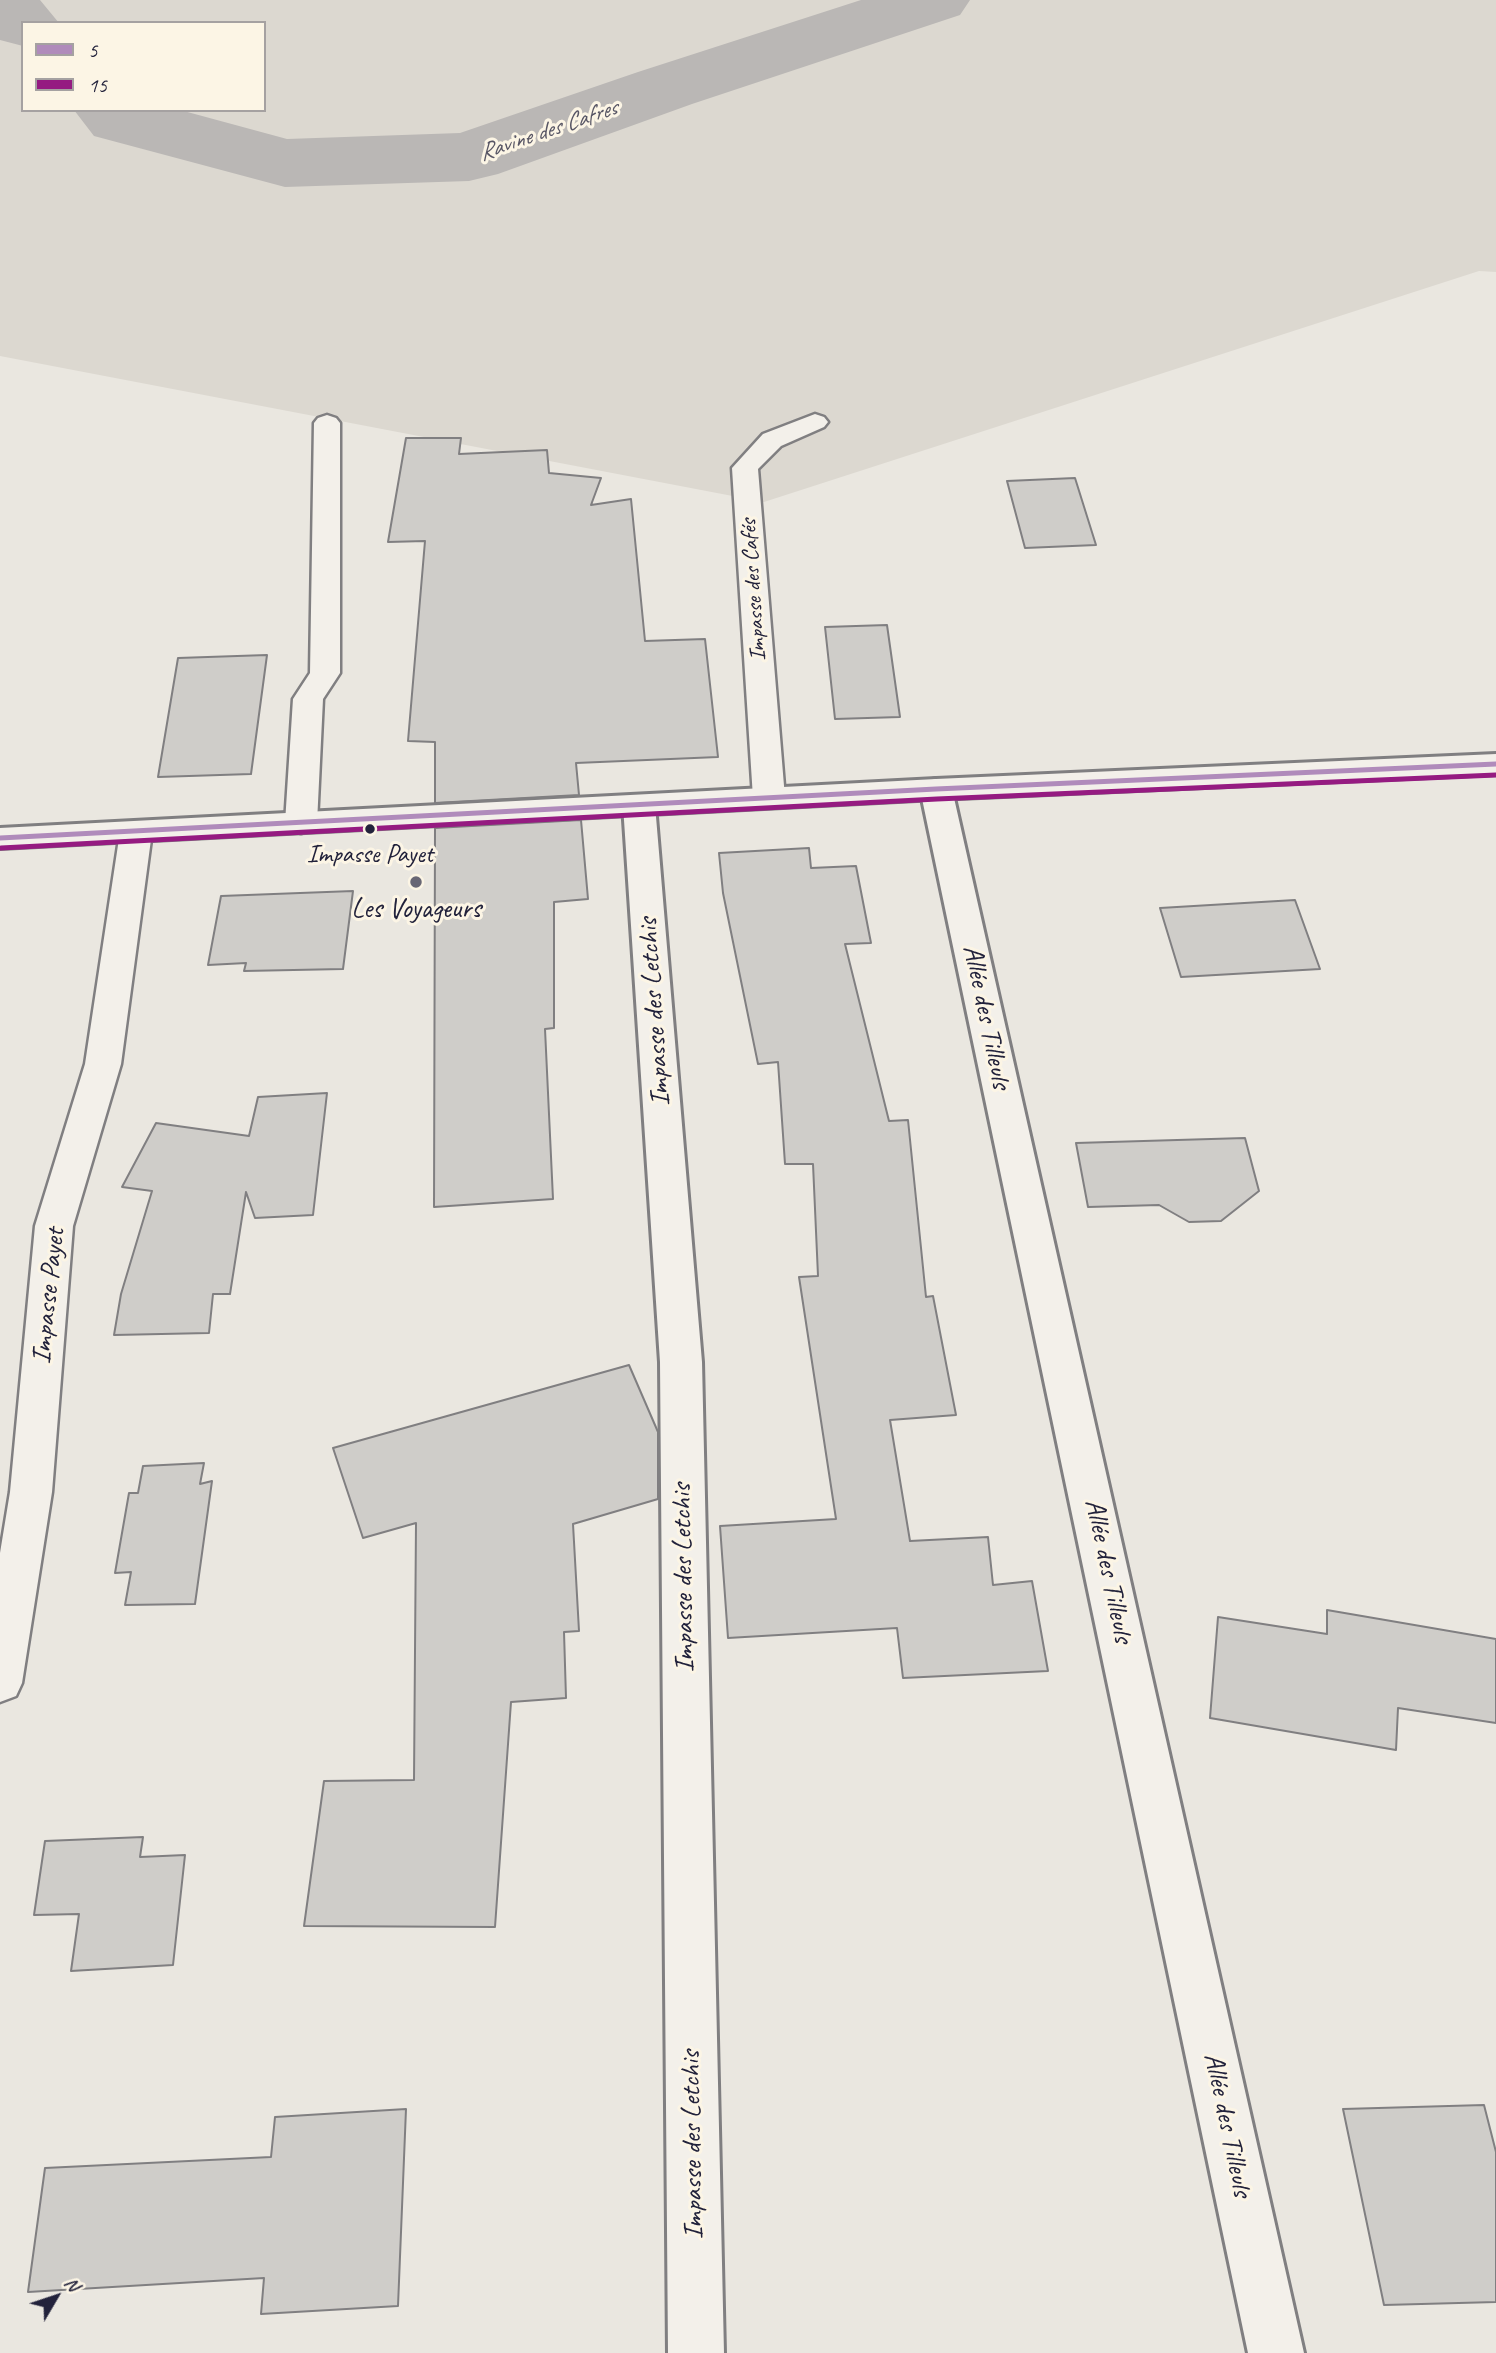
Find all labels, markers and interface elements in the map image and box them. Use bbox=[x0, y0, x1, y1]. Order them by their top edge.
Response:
legend bbox=[21, 21, 266, 112]
text: 5 bbox=[88, 37, 97, 63]
text: 15 bbox=[88, 72, 107, 98]
water label: Ravine des Cafres bbox=[475, 94, 621, 168]
street label: Impasse des Cafés bbox=[735, 518, 773, 662]
marker: Impasse Payet bbox=[363, 822, 377, 836]
place label: Impasse Payet bbox=[307, 839, 433, 871]
marker: Les Voyageurs bbox=[408, 874, 424, 890]
place label: Les Voyageurs bbox=[351, 893, 481, 927]
street label: Impasse des Letchis bbox=[632, 917, 678, 1107]
street label: Allée des Tilleuls bbox=[954, 942, 1018, 1092]
street label: Impasse Payet bbox=[25, 1227, 73, 1365]
street label: Impasse des Letchis bbox=[666, 1483, 702, 1673]
street label: Allée des Tilleuls bbox=[1076, 1496, 1140, 1646]
street label: Impasse des Letchis bbox=[675, 2050, 711, 2240]
street label: Allée des Tilleuls bbox=[1195, 2050, 1259, 2200]
north arrow bbox=[21, 2262, 91, 2332]
text: N bbox=[59, 2272, 85, 2296]

